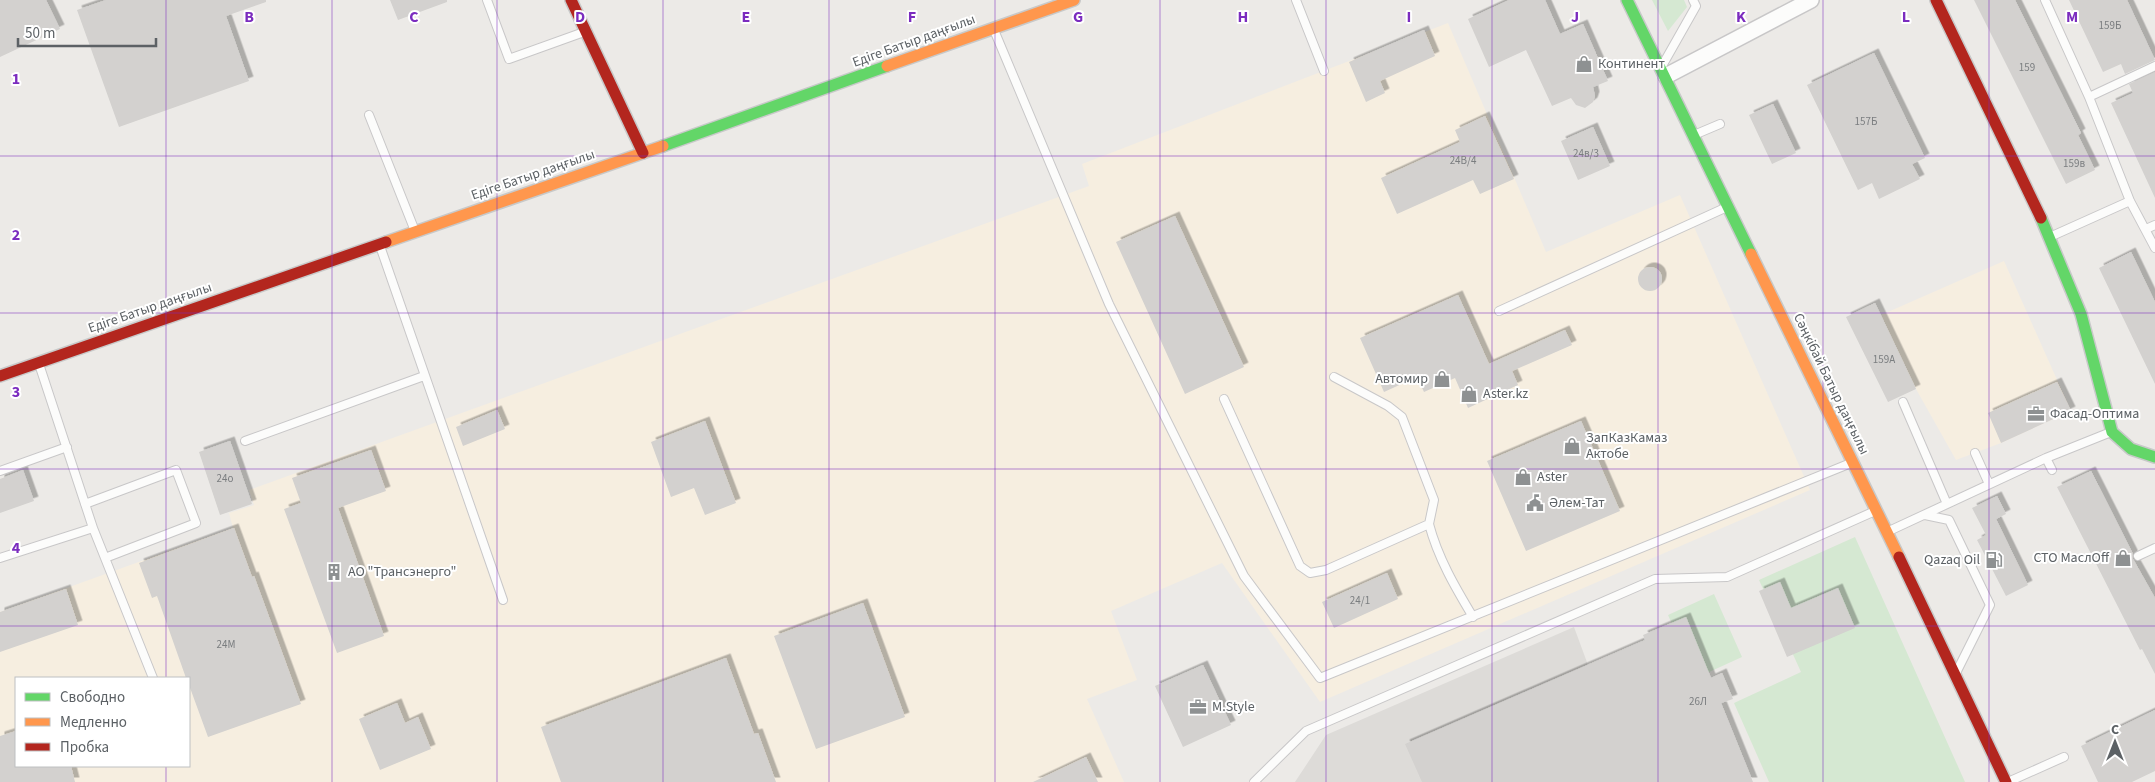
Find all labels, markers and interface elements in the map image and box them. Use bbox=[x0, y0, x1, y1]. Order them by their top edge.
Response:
text: B bbox=[244, 6, 254, 28]
text: C bbox=[409, 6, 419, 28]
text: D bbox=[575, 6, 585, 28]
text: E bbox=[742, 6, 750, 28]
text: F bbox=[908, 6, 916, 28]
text: G bbox=[1073, 6, 1083, 28]
text: H bbox=[1238, 6, 1248, 28]
text: I bbox=[1407, 6, 1411, 28]
text: J bbox=[1571, 6, 1579, 28]
text: K bbox=[1736, 6, 1746, 28]
text: L bbox=[1902, 6, 1910, 28]
text: M bbox=[2066, 6, 2078, 28]
street label: Едіге Батыр даңғылы bbox=[850, 9, 978, 73]
scale bar bbox=[18, 15, 155, 47]
house number: 159Б bbox=[2099, 18, 2121, 33]
text: 50 m bbox=[25, 23, 55, 44]
shop icon: Континент bbox=[1574, 54, 1594, 74]
place label: Континент bbox=[1598, 54, 1665, 74]
house number: 159 bbox=[2019, 60, 2035, 75]
text: 1 bbox=[12, 68, 20, 90]
house number: 157Б bbox=[1855, 114, 1877, 129]
street label: Едіге Батыр даңғылы bbox=[468, 144, 598, 206]
house number: 24в/3 bbox=[1573, 146, 1599, 161]
house number: 24В/4 bbox=[1450, 153, 1477, 168]
house number: 159в bbox=[2063, 156, 2085, 171]
text: 2 bbox=[12, 224, 20, 246]
street label: Едіге Батыр даңғылы bbox=[85, 277, 215, 339]
street label: Сәңкібай Батыр даңғылы bbox=[1788, 310, 1874, 458]
house number: 159А bbox=[1873, 352, 1895, 367]
place label: Автомир bbox=[1375, 369, 1428, 389]
shop icon: Автомир bbox=[1432, 369, 1452, 389]
text: 3 bbox=[12, 381, 20, 403]
shop icon: Aster.kz bbox=[1459, 384, 1479, 404]
place label: Aster.kz bbox=[1483, 384, 1528, 404]
office icon: Фасад-Оптима bbox=[2026, 404, 2046, 424]
place label: Фасад-Оптима bbox=[2050, 404, 2139, 424]
place label: ЗапКазКамаз Актобе bbox=[1586, 428, 1668, 464]
shop icon: ЗапКазКамаз Актобе bbox=[1562, 436, 1582, 456]
shop icon: Aster bbox=[1513, 467, 1533, 487]
place label: Aster bbox=[1537, 467, 1567, 487]
house number: 24о bbox=[217, 471, 233, 486]
public building icon: Әлем-Тат bbox=[1525, 493, 1545, 513]
place label: Әлем-Тат bbox=[1549, 493, 1605, 513]
text: 4 bbox=[12, 537, 21, 559]
place label: СТО МаслOff bbox=[2033, 548, 2110, 568]
shop icon: СТО МаслOff bbox=[2113, 548, 2133, 568]
place label: Qazaq Oil bbox=[1924, 550, 1980, 570]
fuel station icon: Qazaq Oil bbox=[1984, 550, 2004, 570]
building icon: АО "Трансэнерго" bbox=[324, 562, 344, 582]
place label: АО "Трансэнерго" bbox=[348, 562, 457, 582]
house number: 24/1 bbox=[1350, 593, 1370, 608]
house number: 24М bbox=[217, 637, 235, 652]
legend bbox=[15, 677, 190, 767]
text: Свободно bbox=[60, 687, 125, 708]
house number: 26Л bbox=[1689, 694, 1707, 709]
office icon: M.Style bbox=[1188, 697, 1208, 717]
place label: M.Style bbox=[1212, 697, 1255, 717]
text: Медленно bbox=[60, 712, 127, 733]
north arrow bbox=[2090, 717, 2140, 767]
text: С bbox=[2111, 720, 2119, 740]
text: Пробка bbox=[60, 737, 109, 758]

